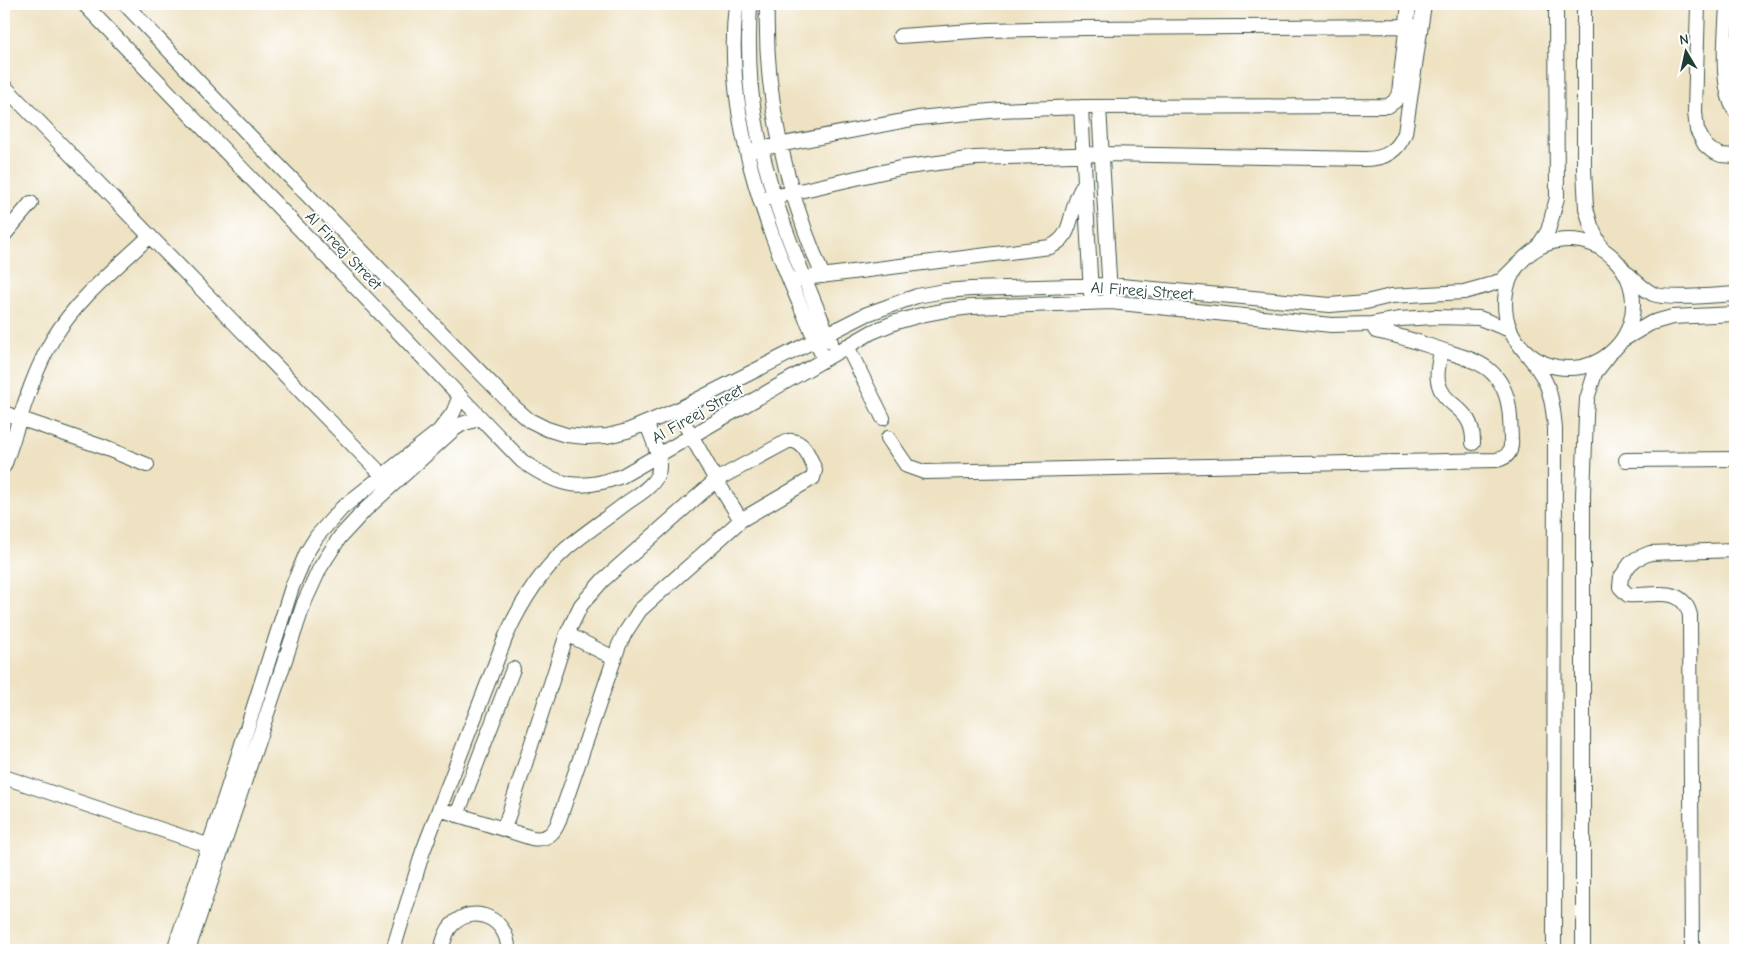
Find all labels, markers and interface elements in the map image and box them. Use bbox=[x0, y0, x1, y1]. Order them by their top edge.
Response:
north arrow bbox=[1662, 28, 1712, 78]
text: N bbox=[1678, 31, 1690, 49]
street label: Al Fireej Street bbox=[301, 208, 386, 294]
street label: Al Fireej Street bbox=[1090, 278, 1194, 304]
street label: Al Fireej Street bbox=[649, 380, 747, 447]

